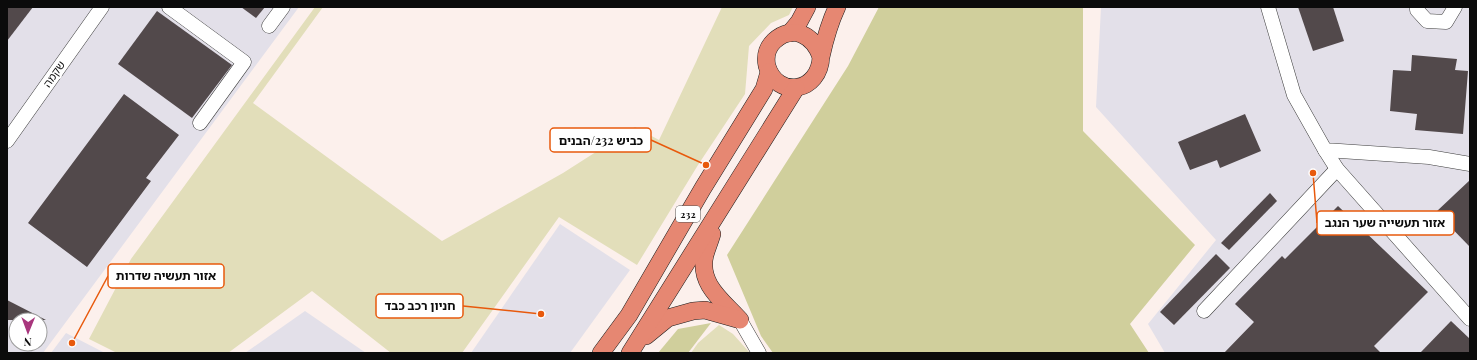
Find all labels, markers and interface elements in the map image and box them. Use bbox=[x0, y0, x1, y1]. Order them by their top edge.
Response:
street label: שקמה bbox=[39, 57, 68, 90]
callout: כביש 232/הבנים bbox=[550, 128, 651, 152]
text: כביש 232/הבנים bbox=[559, 132, 643, 148]
road number: 232 bbox=[676, 206, 700, 222]
callout: אזור תעשייה שער הנגב bbox=[1317, 211, 1454, 235]
text: אזור תעשייה שער הנגב bbox=[1325, 214, 1445, 230]
callout: אזור תעשיה שדרות bbox=[108, 264, 224, 288]
text: אזור תעשיה שדרות bbox=[116, 267, 216, 283]
callout: חניון רכב כבד bbox=[376, 294, 463, 318]
text: חניון רכב כבד bbox=[385, 297, 455, 313]
north arrow bbox=[8, 312, 48, 352]
text: N bbox=[24, 335, 32, 350]

